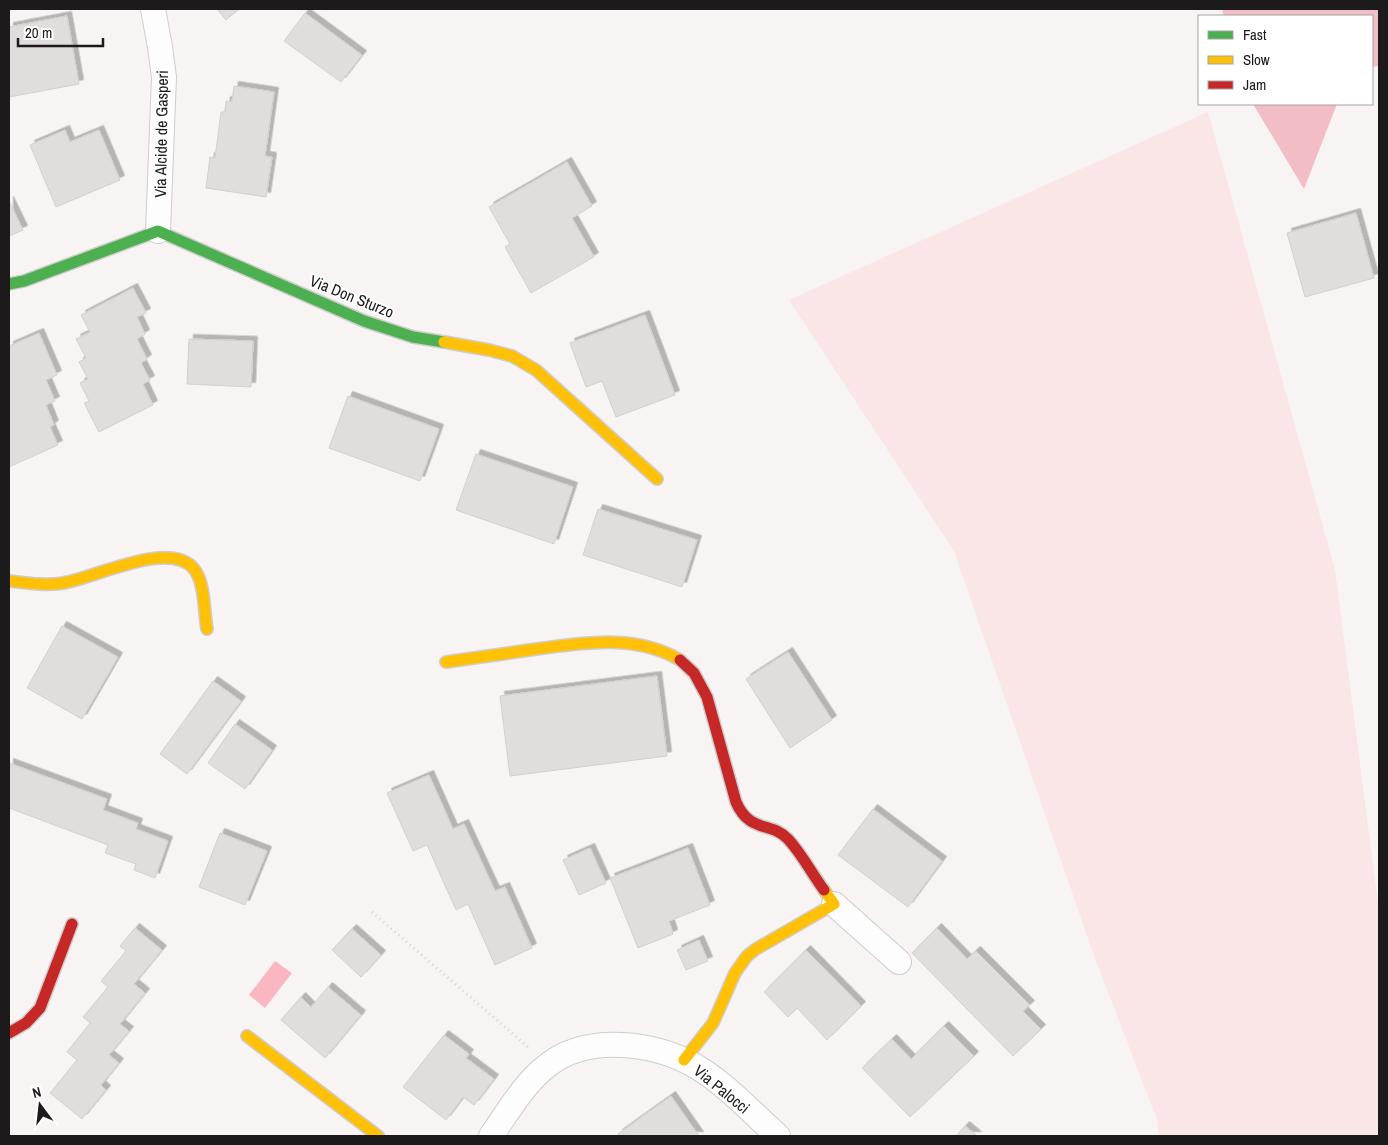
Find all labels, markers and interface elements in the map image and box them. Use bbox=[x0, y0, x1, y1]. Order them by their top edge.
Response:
scale bar bbox=[18, 15, 102, 47]
legend bbox=[1198, 15, 1373, 105]
text: 20 m bbox=[25, 22, 52, 43]
text: Fast bbox=[1243, 24, 1267, 45]
text: Slow bbox=[1243, 49, 1270, 70]
street label: Via Alcide de Gasperi bbox=[149, 70, 173, 198]
text: Jam bbox=[1243, 74, 1266, 95]
street label: Via Don Sturzo bbox=[307, 269, 397, 323]
street label: Via Palocci bbox=[689, 1060, 755, 1118]
north arrow bbox=[15, 1080, 65, 1130]
text: N bbox=[30, 1083, 43, 1102]

